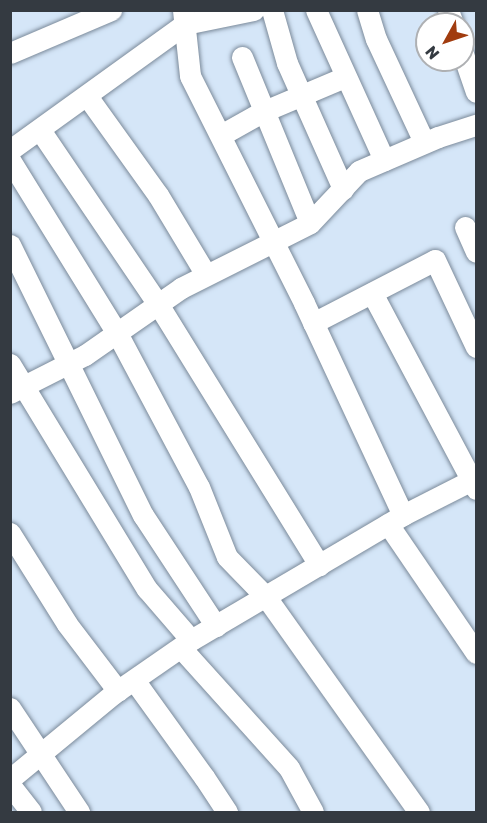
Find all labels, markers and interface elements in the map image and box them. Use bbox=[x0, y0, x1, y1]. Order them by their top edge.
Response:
north arrow bbox=[415, 12, 475, 72]
text: N bbox=[421, 42, 443, 63]

